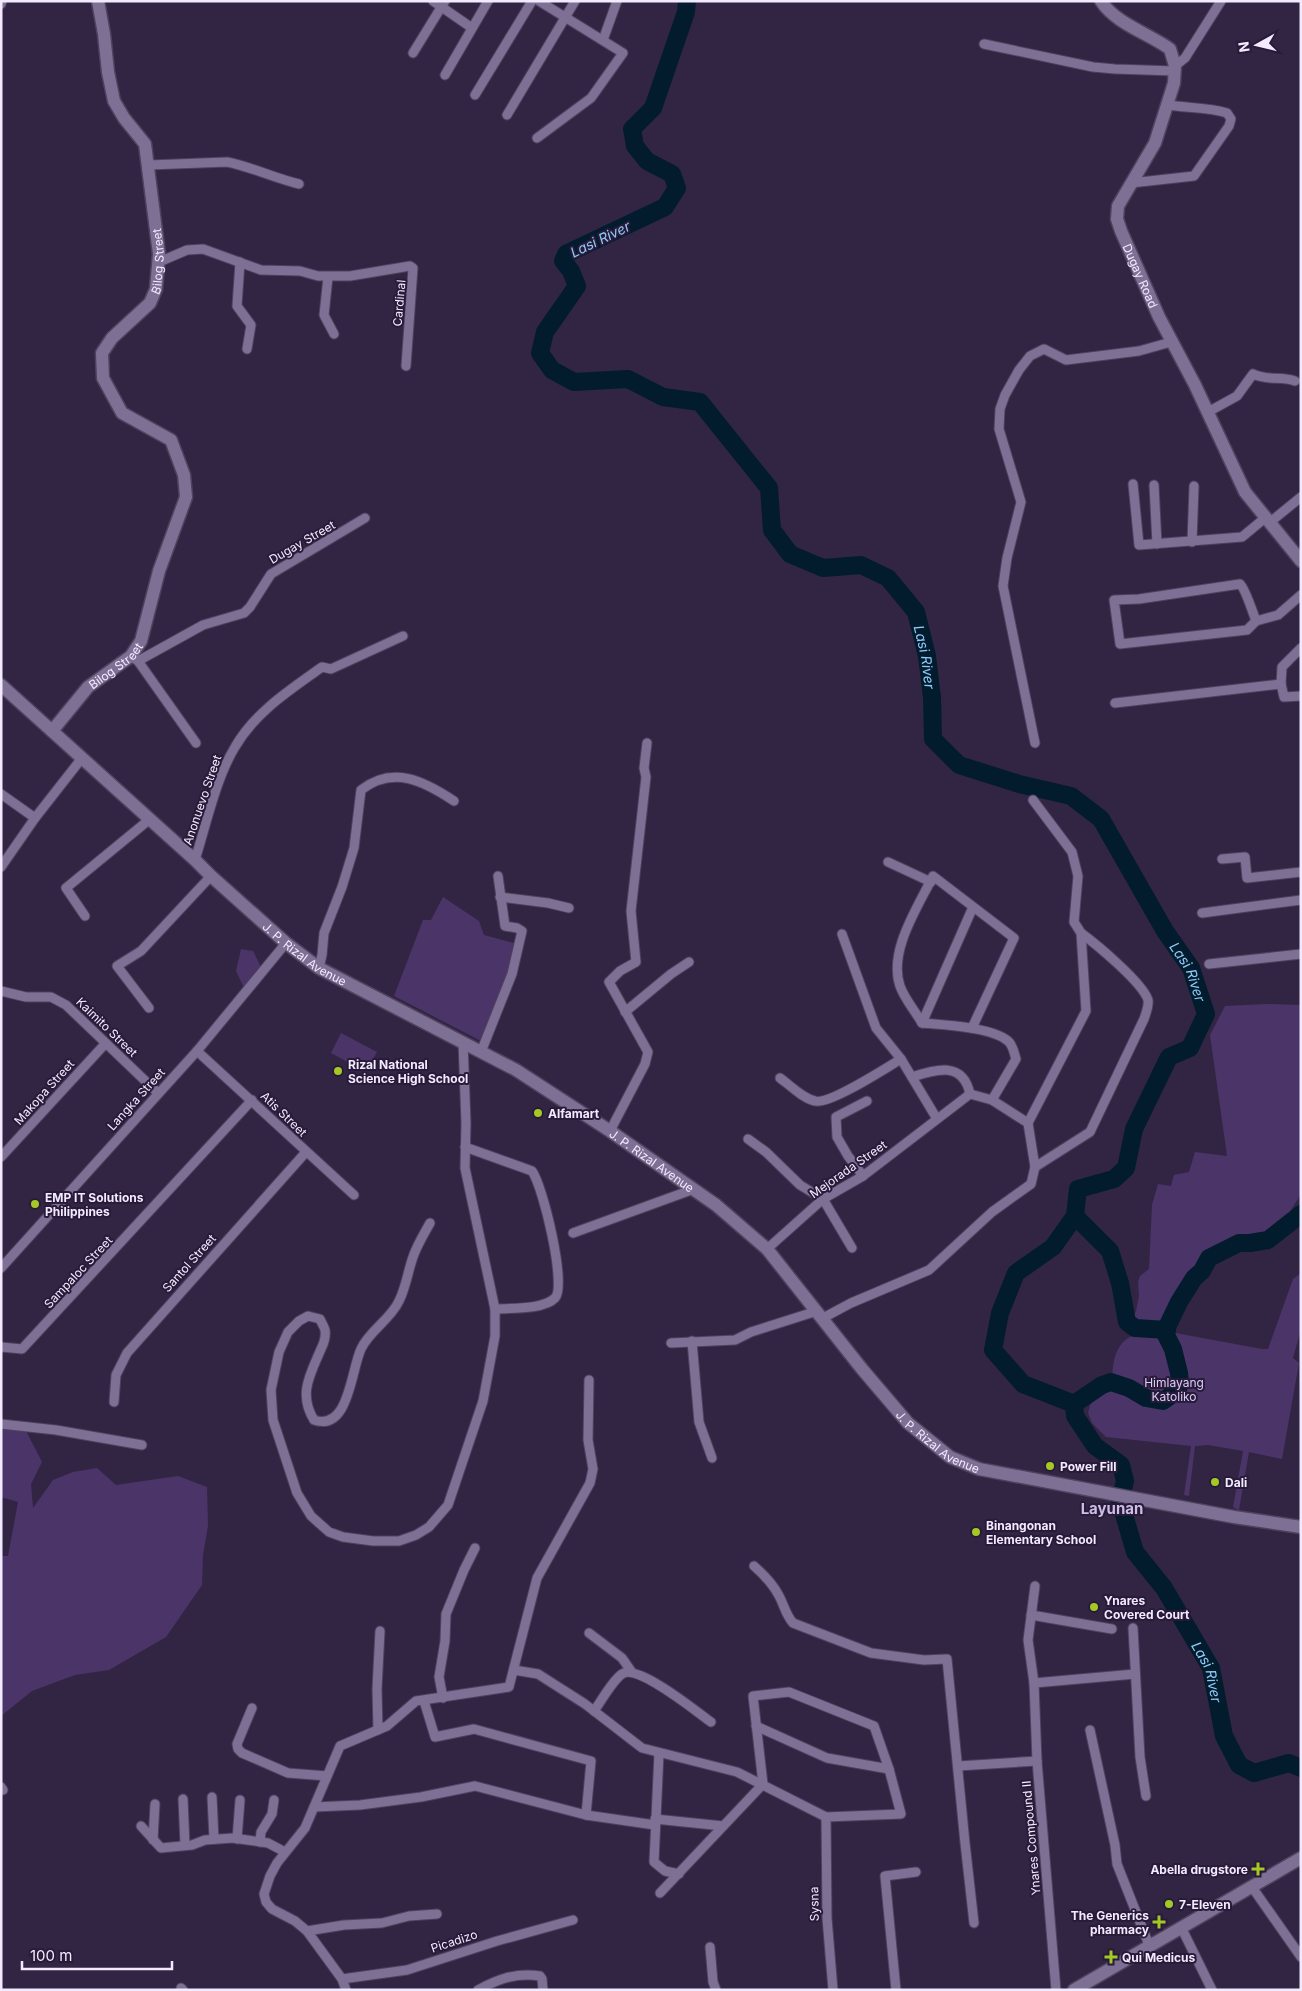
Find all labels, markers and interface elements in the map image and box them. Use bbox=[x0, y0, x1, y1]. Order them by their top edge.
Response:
north arrow bbox=[1232, 20, 1282, 70]
text: N bbox=[1234, 40, 1253, 53]
water label: Lasi River bbox=[567, 217, 633, 261]
street label: Bilog Street bbox=[147, 228, 167, 296]
street label: Dugay Road bbox=[1120, 241, 1161, 310]
street label: Cardinal bbox=[389, 279, 409, 327]
street label: Dugay Street bbox=[266, 517, 338, 567]
water label: Lasi River bbox=[911, 623, 939, 690]
street label: Bilog Street bbox=[86, 639, 146, 692]
street label: Anonuevo Street bbox=[180, 753, 224, 847]
street label: J. P. Rizal Avenue bbox=[260, 918, 349, 988]
water label: Lasi River bbox=[1167, 938, 1210, 1004]
street label: Kaimito Street bbox=[73, 994, 141, 1060]
street label: Makopa Street bbox=[11, 1056, 77, 1128]
place label: Rizal National Science High School bbox=[348, 1057, 468, 1086]
street label: Langka Street bbox=[104, 1065, 168, 1133]
marker: Rizal National Science High School bbox=[332, 1065, 344, 1077]
street label: Atis Street bbox=[258, 1088, 310, 1140]
place label: Alfamart bbox=[548, 1106, 600, 1121]
marker: Alfamart bbox=[532, 1107, 544, 1119]
street label: J. P. Rizal Avenue bbox=[607, 1126, 697, 1195]
street label: Mejorada Street bbox=[807, 1137, 889, 1201]
place label: EMP IT Solutions Philippines bbox=[45, 1190, 144, 1219]
marker: EMP IT Solutions Philippines bbox=[29, 1198, 41, 1210]
street label: Santol Street bbox=[159, 1231, 219, 1295]
street label: Sampaloc Street bbox=[41, 1233, 115, 1311]
park label: Himlayang Katoliko bbox=[1144, 1375, 1204, 1404]
street label: J. P. Rizal Avenue bbox=[893, 1407, 982, 1476]
place label: Power Fill bbox=[1060, 1459, 1117, 1474]
marker: Power Fill bbox=[1044, 1460, 1056, 1472]
place label: Dali bbox=[1225, 1475, 1247, 1490]
marker: Dali bbox=[1209, 1476, 1221, 1488]
district label: Layunan bbox=[1081, 1499, 1143, 1518]
place label: Binangonan Elementary School bbox=[986, 1518, 1096, 1547]
marker: Binangonan Elementary School bbox=[970, 1526, 982, 1538]
place label: Ynares Covered Court bbox=[1104, 1593, 1190, 1622]
marker: Ynares Covered Court bbox=[1088, 1601, 1100, 1613]
water label: Lasi River bbox=[1189, 1638, 1226, 1705]
street label: Ynares Compound II bbox=[1019, 1780, 1043, 1896]
place label: Abella drugstore bbox=[1150, 1862, 1248, 1877]
marker: Abella drugstore bbox=[1252, 1863, 1264, 1875]
street label: Sysna bbox=[806, 1887, 822, 1921]
place label: 7-Eleven bbox=[1179, 1897, 1231, 1912]
marker: 7-Eleven bbox=[1163, 1898, 1175, 1910]
place label: The Generics pharmacy bbox=[1071, 1908, 1150, 1937]
marker: The Generics pharmacy bbox=[1153, 1916, 1165, 1928]
street label: Picadizo bbox=[429, 1926, 479, 1956]
scale bar bbox=[22, 1938, 172, 1970]
text: 100 m bbox=[30, 1946, 72, 1965]
marker: Qui Medicus bbox=[1104, 1950, 1118, 1964]
place label: Qui Medicus bbox=[1122, 1950, 1196, 1965]

